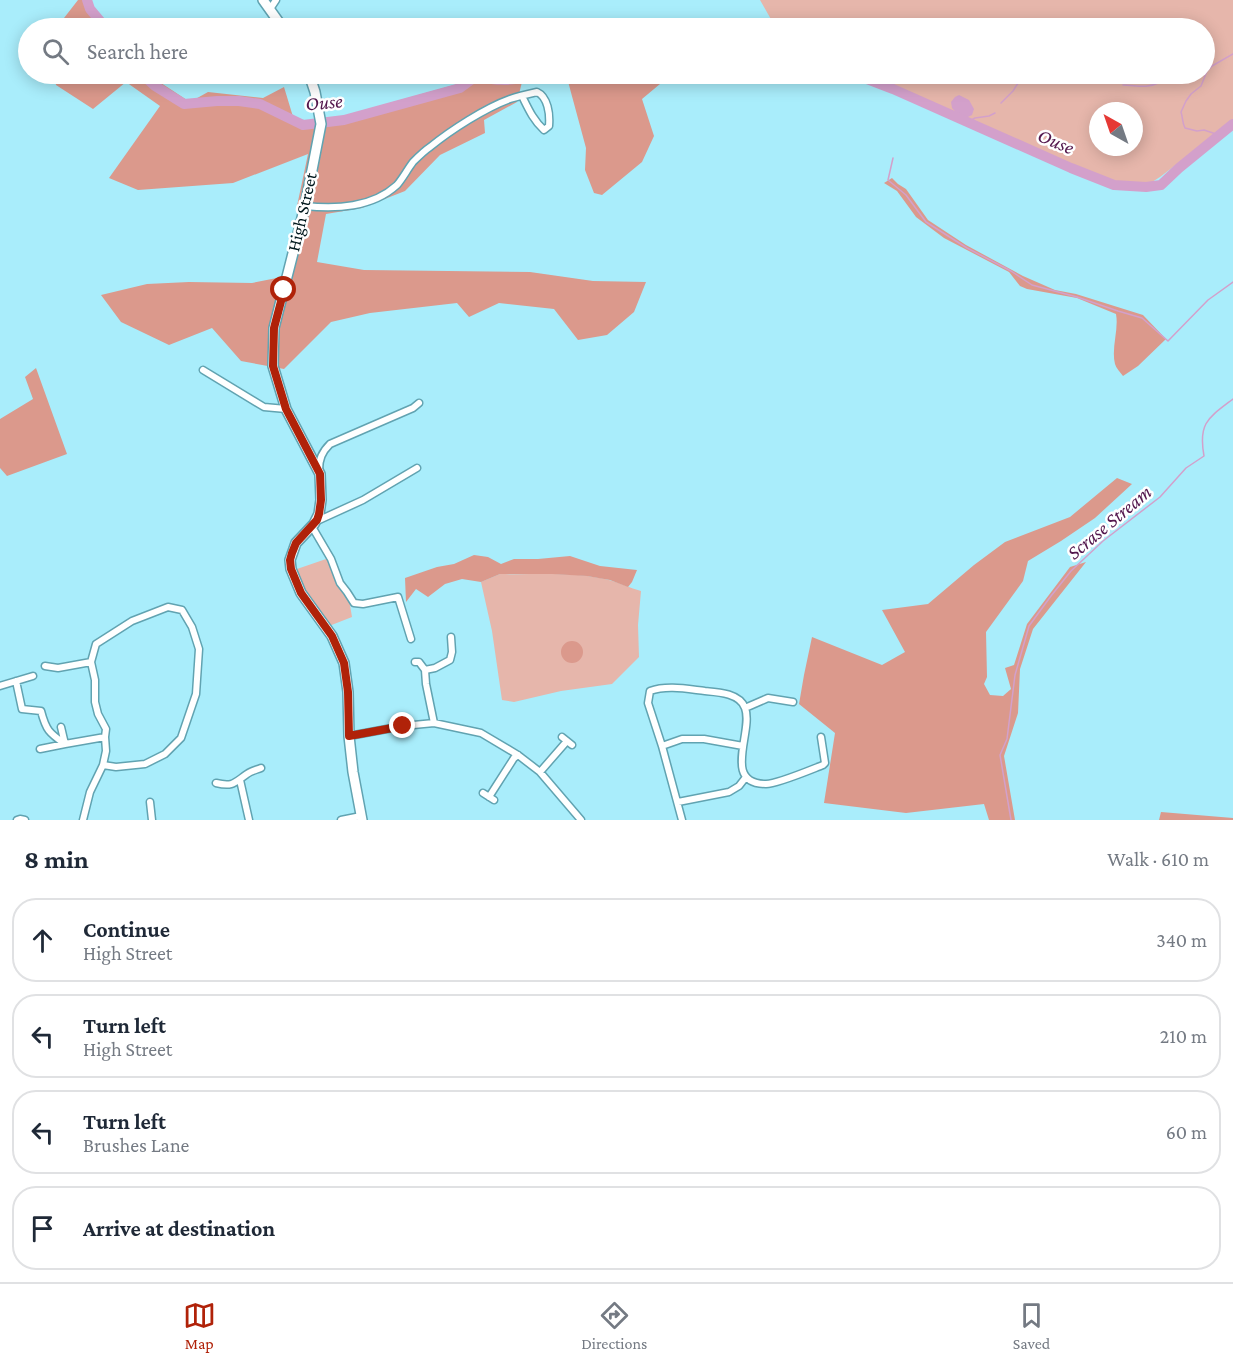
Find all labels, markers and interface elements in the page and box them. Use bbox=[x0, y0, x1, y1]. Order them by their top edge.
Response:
search box bbox=[18, 18, 1215, 84]
icon: search bbox=[39, 35, 72, 68]
text: Search here bbox=[87, 39, 188, 64]
water label: Ouse bbox=[305, 89, 344, 115]
north arrow bbox=[1089, 102, 1143, 156]
water label: Ouse bbox=[1035, 124, 1078, 159]
street label: High Street bbox=[283, 170, 321, 253]
route start bbox=[270, 276, 296, 302]
water label: Scrase Stream bbox=[1062, 480, 1156, 564]
route end bbox=[389, 712, 415, 738]
text: 8 min bbox=[24, 845, 89, 874]
text: Walk · 610 m bbox=[1107, 848, 1209, 870]
text: Continue bbox=[83, 917, 170, 942]
icon: ahead bbox=[26, 924, 59, 957]
text: 340 m bbox=[1156, 929, 1207, 951]
text: High Street bbox=[83, 942, 172, 964]
text: Turn left bbox=[83, 1013, 166, 1038]
icon: left bbox=[26, 1020, 59, 1053]
text: 210 m bbox=[1160, 1025, 1207, 1047]
text: High Street bbox=[83, 1038, 172, 1060]
text: Turn left bbox=[83, 1109, 166, 1134]
icon: left bbox=[26, 1116, 59, 1149]
text: 60 m bbox=[1166, 1121, 1207, 1143]
text: Brushes Lane bbox=[83, 1134, 189, 1156]
icon: arrive bbox=[26, 1212, 59, 1245]
text: Arrive at destination bbox=[83, 1216, 275, 1241]
tab: Map bbox=[183, 1299, 216, 1352]
tab: Directions bbox=[581, 1299, 647, 1352]
tab: Saved bbox=[1013, 1299, 1050, 1352]

